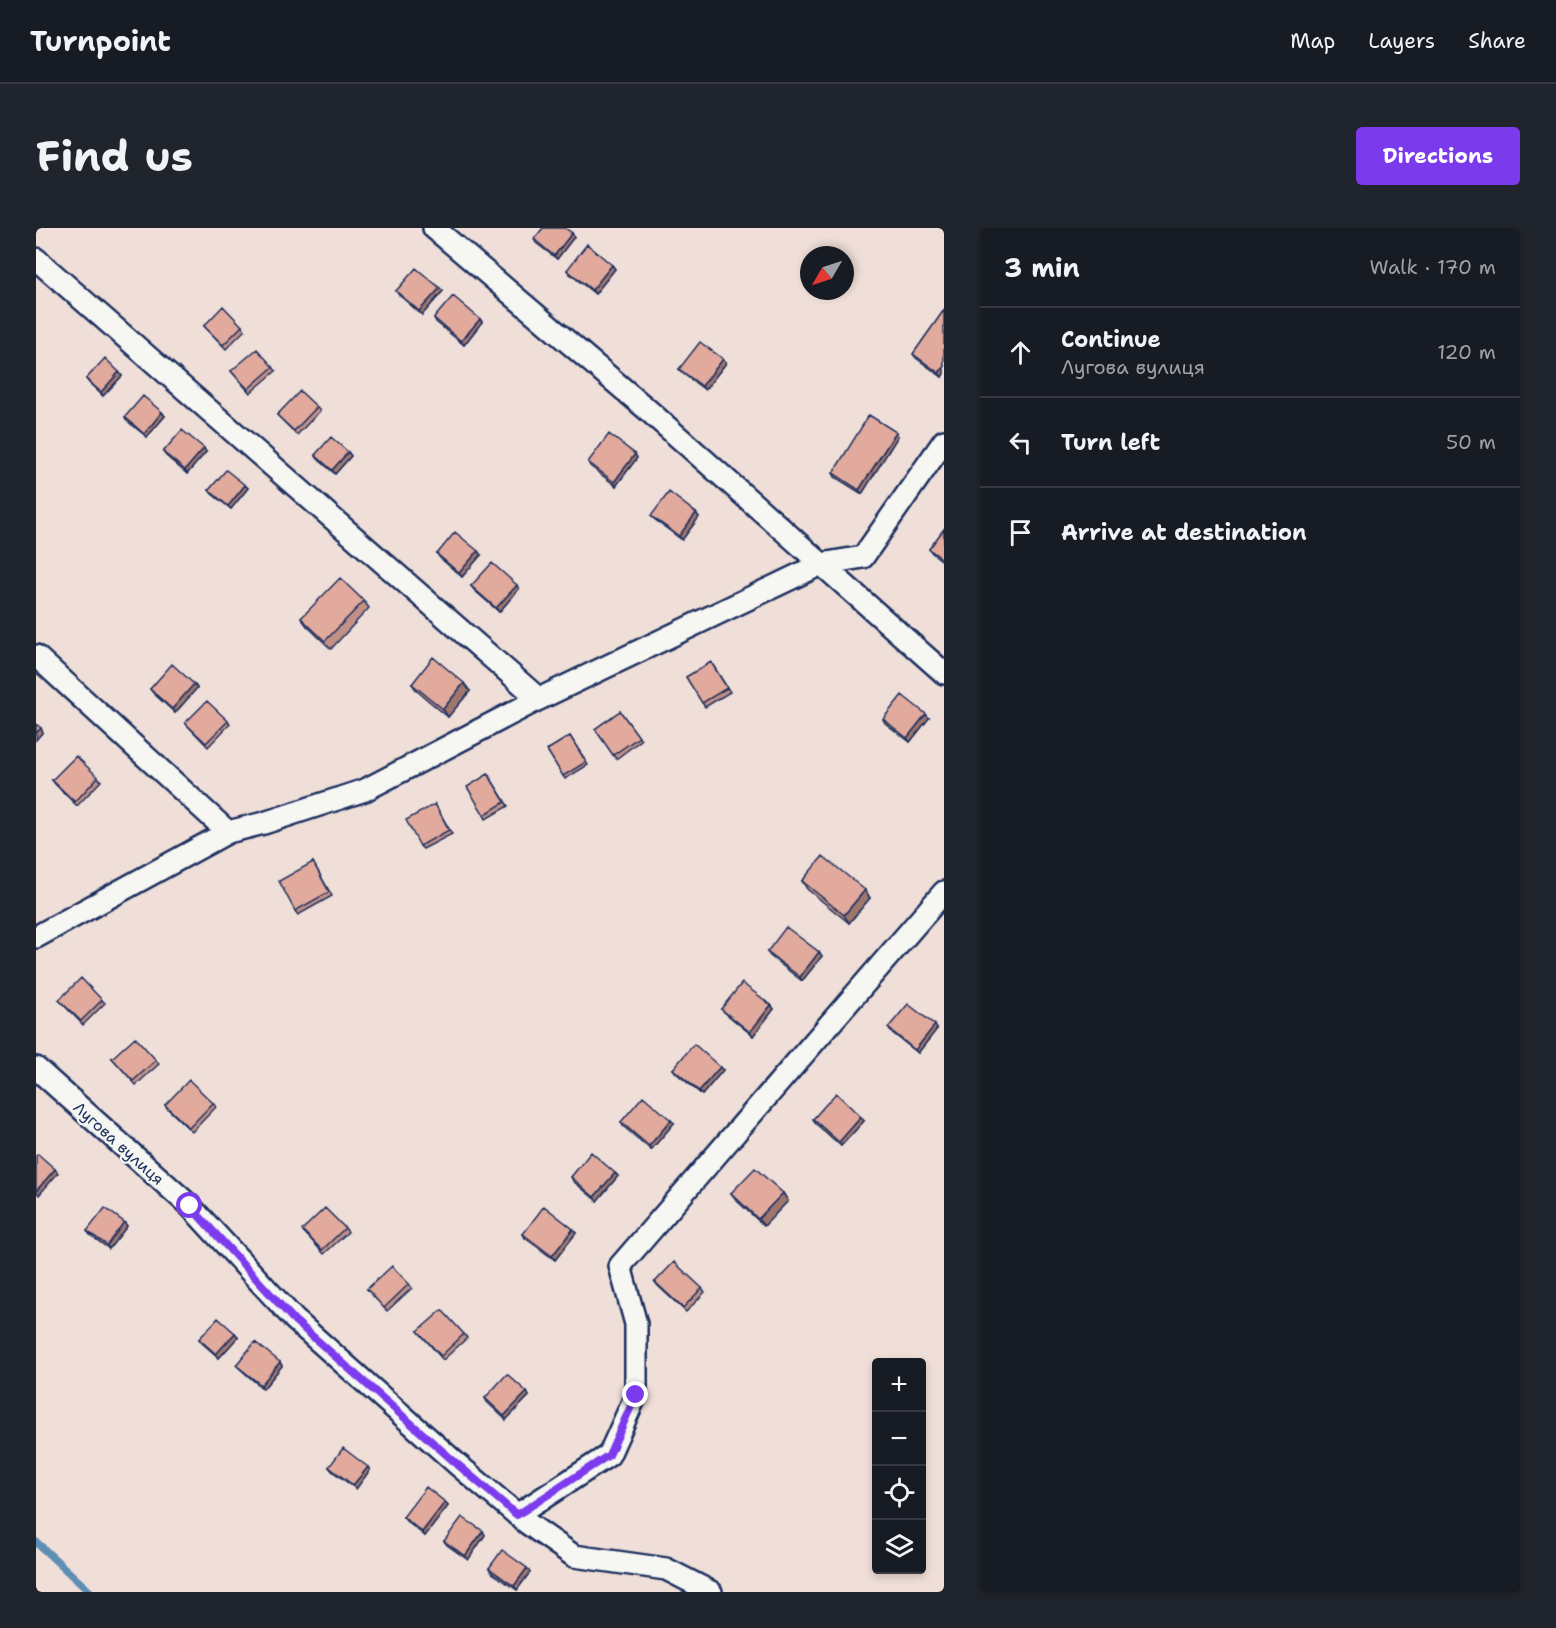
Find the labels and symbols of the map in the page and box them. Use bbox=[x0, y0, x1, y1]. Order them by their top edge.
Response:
north arrow bbox=[800, 246, 854, 300]
street label: Лугова вулиця bbox=[69, 1097, 168, 1190]
route start bbox=[176, 1192, 202, 1218]
route end bbox=[622, 1381, 648, 1407]

